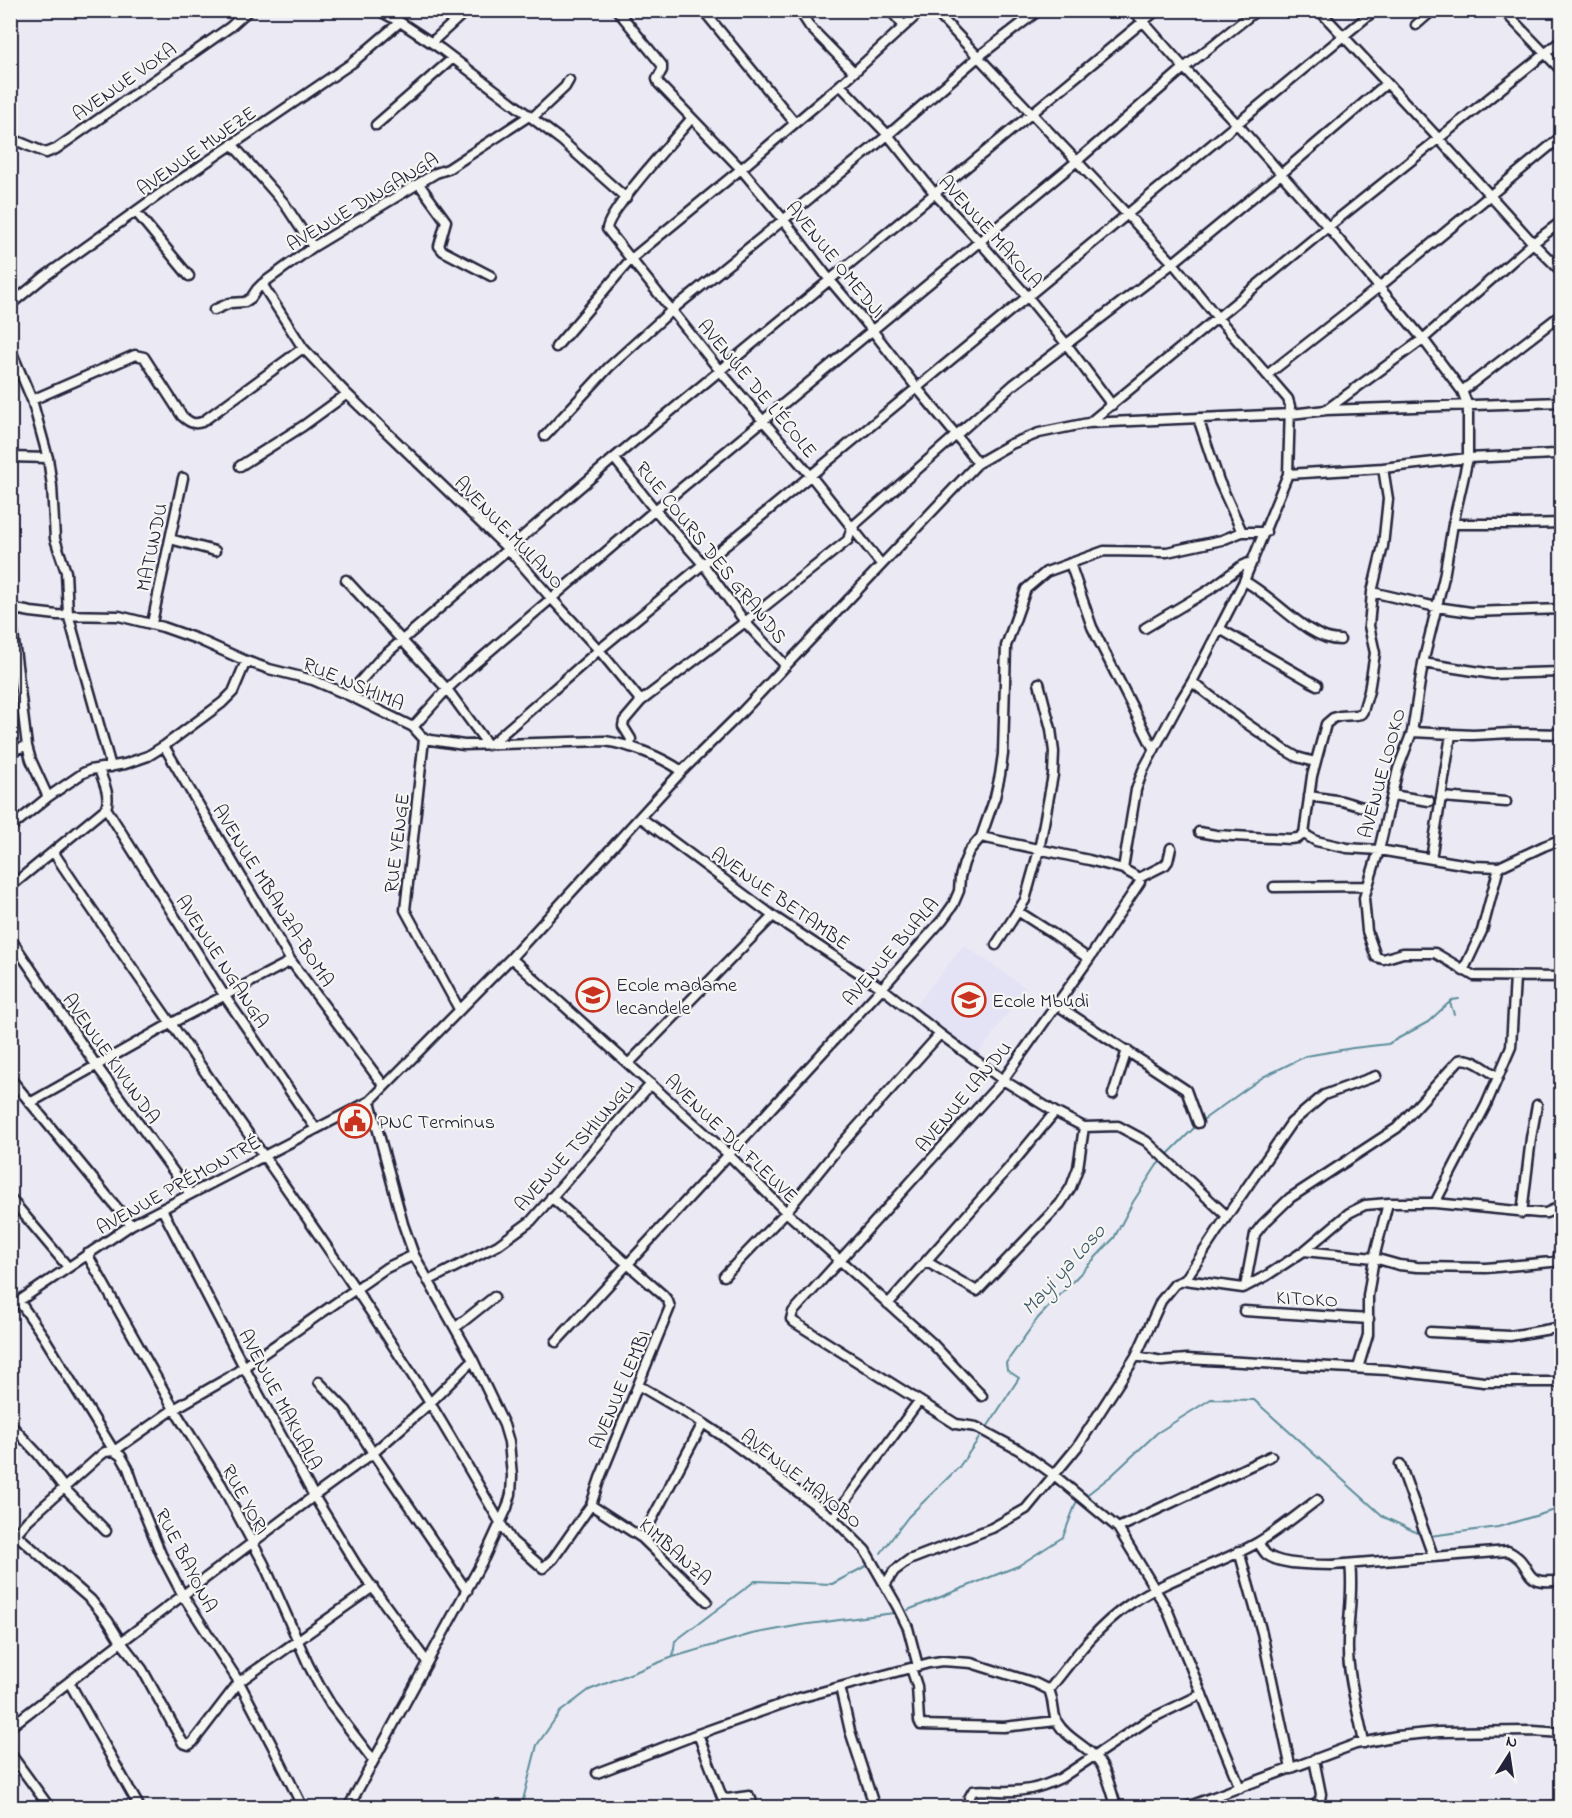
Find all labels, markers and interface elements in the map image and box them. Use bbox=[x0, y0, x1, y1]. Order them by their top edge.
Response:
street label: AVENUE VOKA bbox=[67, 36, 184, 130]
street label: AVENUE MWEZE bbox=[132, 100, 263, 204]
street label: AVENUE DINGANGA bbox=[282, 146, 445, 260]
street label: AVENUE MAKOLA bbox=[930, 169, 1048, 296]
street label: AVENUE OMEDJI bbox=[778, 196, 891, 326]
street label: AVENUE DE L'ÉCOLE bbox=[689, 314, 823, 465]
street label: RUE COURS DES GRANDS bbox=[627, 456, 793, 651]
street label: AVENUE MULANO bbox=[446, 470, 570, 597]
street label: MATUNDU bbox=[130, 501, 177, 594]
street label: RUE NSHIMA bbox=[298, 651, 408, 720]
street label: AVENUE LOOKO bbox=[1352, 705, 1415, 842]
street label: RUE YENGE bbox=[378, 792, 419, 895]
street label: AVENUE MBANZA-BOMA bbox=[204, 799, 340, 993]
street label: AVENUE BETAMBE bbox=[704, 841, 855, 959]
street label: AVENUE NGANGA bbox=[167, 890, 275, 1035]
street label: AVENUE BUALA bbox=[837, 892, 947, 1013]
place label: Ecole madame lecandele bbox=[616, 972, 737, 1024]
school or university icon: Ecole madame lecandele bbox=[575, 977, 611, 1013]
school or university icon: Ecole Mbudi bbox=[951, 982, 987, 1018]
street label: AVENUE KIVUNDA bbox=[54, 988, 166, 1131]
place label: Ecole Mbudi bbox=[992, 988, 1089, 1017]
street label: AVENUE LANDU bbox=[910, 1036, 1020, 1160]
street label: AVENUE DU FLEUVE bbox=[657, 1068, 804, 1211]
street label: AVENUE TSHIUNGU bbox=[509, 1074, 643, 1219]
public building icon: PNC Terminus bbox=[337, 1103, 373, 1139]
place label: PNC Terminus bbox=[378, 1109, 495, 1138]
street label: AVENUE PRÉMONTRÉ bbox=[92, 1129, 267, 1243]
water label: Mayi ya Loso bbox=[1015, 1217, 1114, 1322]
street label: KITOKO bbox=[1275, 1284, 1339, 1317]
street label: AVENUE MAKUALA bbox=[229, 1325, 328, 1476]
street label: AVENUE LEMBI bbox=[583, 1326, 659, 1454]
street label: AVENUE MAYOBO bbox=[733, 1423, 868, 1537]
street label: RUE YORI bbox=[213, 1460, 275, 1541]
street label: RUE BAYONA bbox=[146, 1504, 223, 1618]
street label: KIMBANZA bbox=[631, 1512, 717, 1594]
north arrow bbox=[1479, 1725, 1539, 1785]
text: N bbox=[1504, 1729, 1520, 1755]

